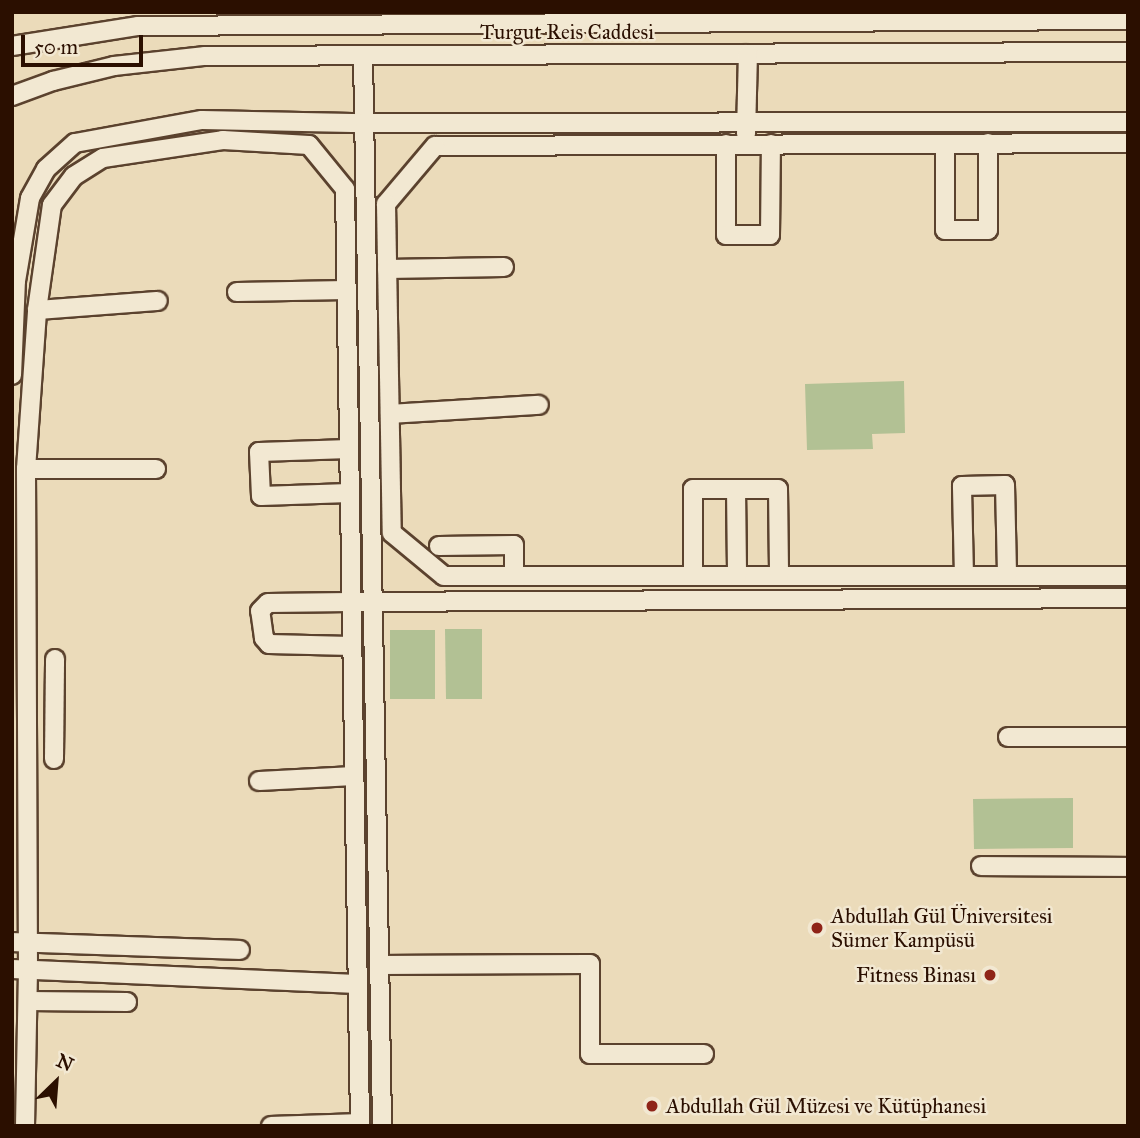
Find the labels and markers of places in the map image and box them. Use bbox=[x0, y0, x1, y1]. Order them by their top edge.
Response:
place label: Abdullah Gül Üniversitesi Sümer Kampüsü bbox=[831, 903, 1053, 953]
marker: Abdullah Gül Üniversitesi Sümer Kampüsü bbox=[809, 920, 825, 936]
place label: Fitness Binası bbox=[856, 962, 976, 988]
marker: Fitness Binası bbox=[982, 967, 998, 983]
place label: Abdullah Gül Müzesi ve Kütüphanesi bbox=[666, 1093, 986, 1119]
marker: Abdullah Gül Müzesi ve Kütüphanesi bbox=[644, 1098, 660, 1114]

